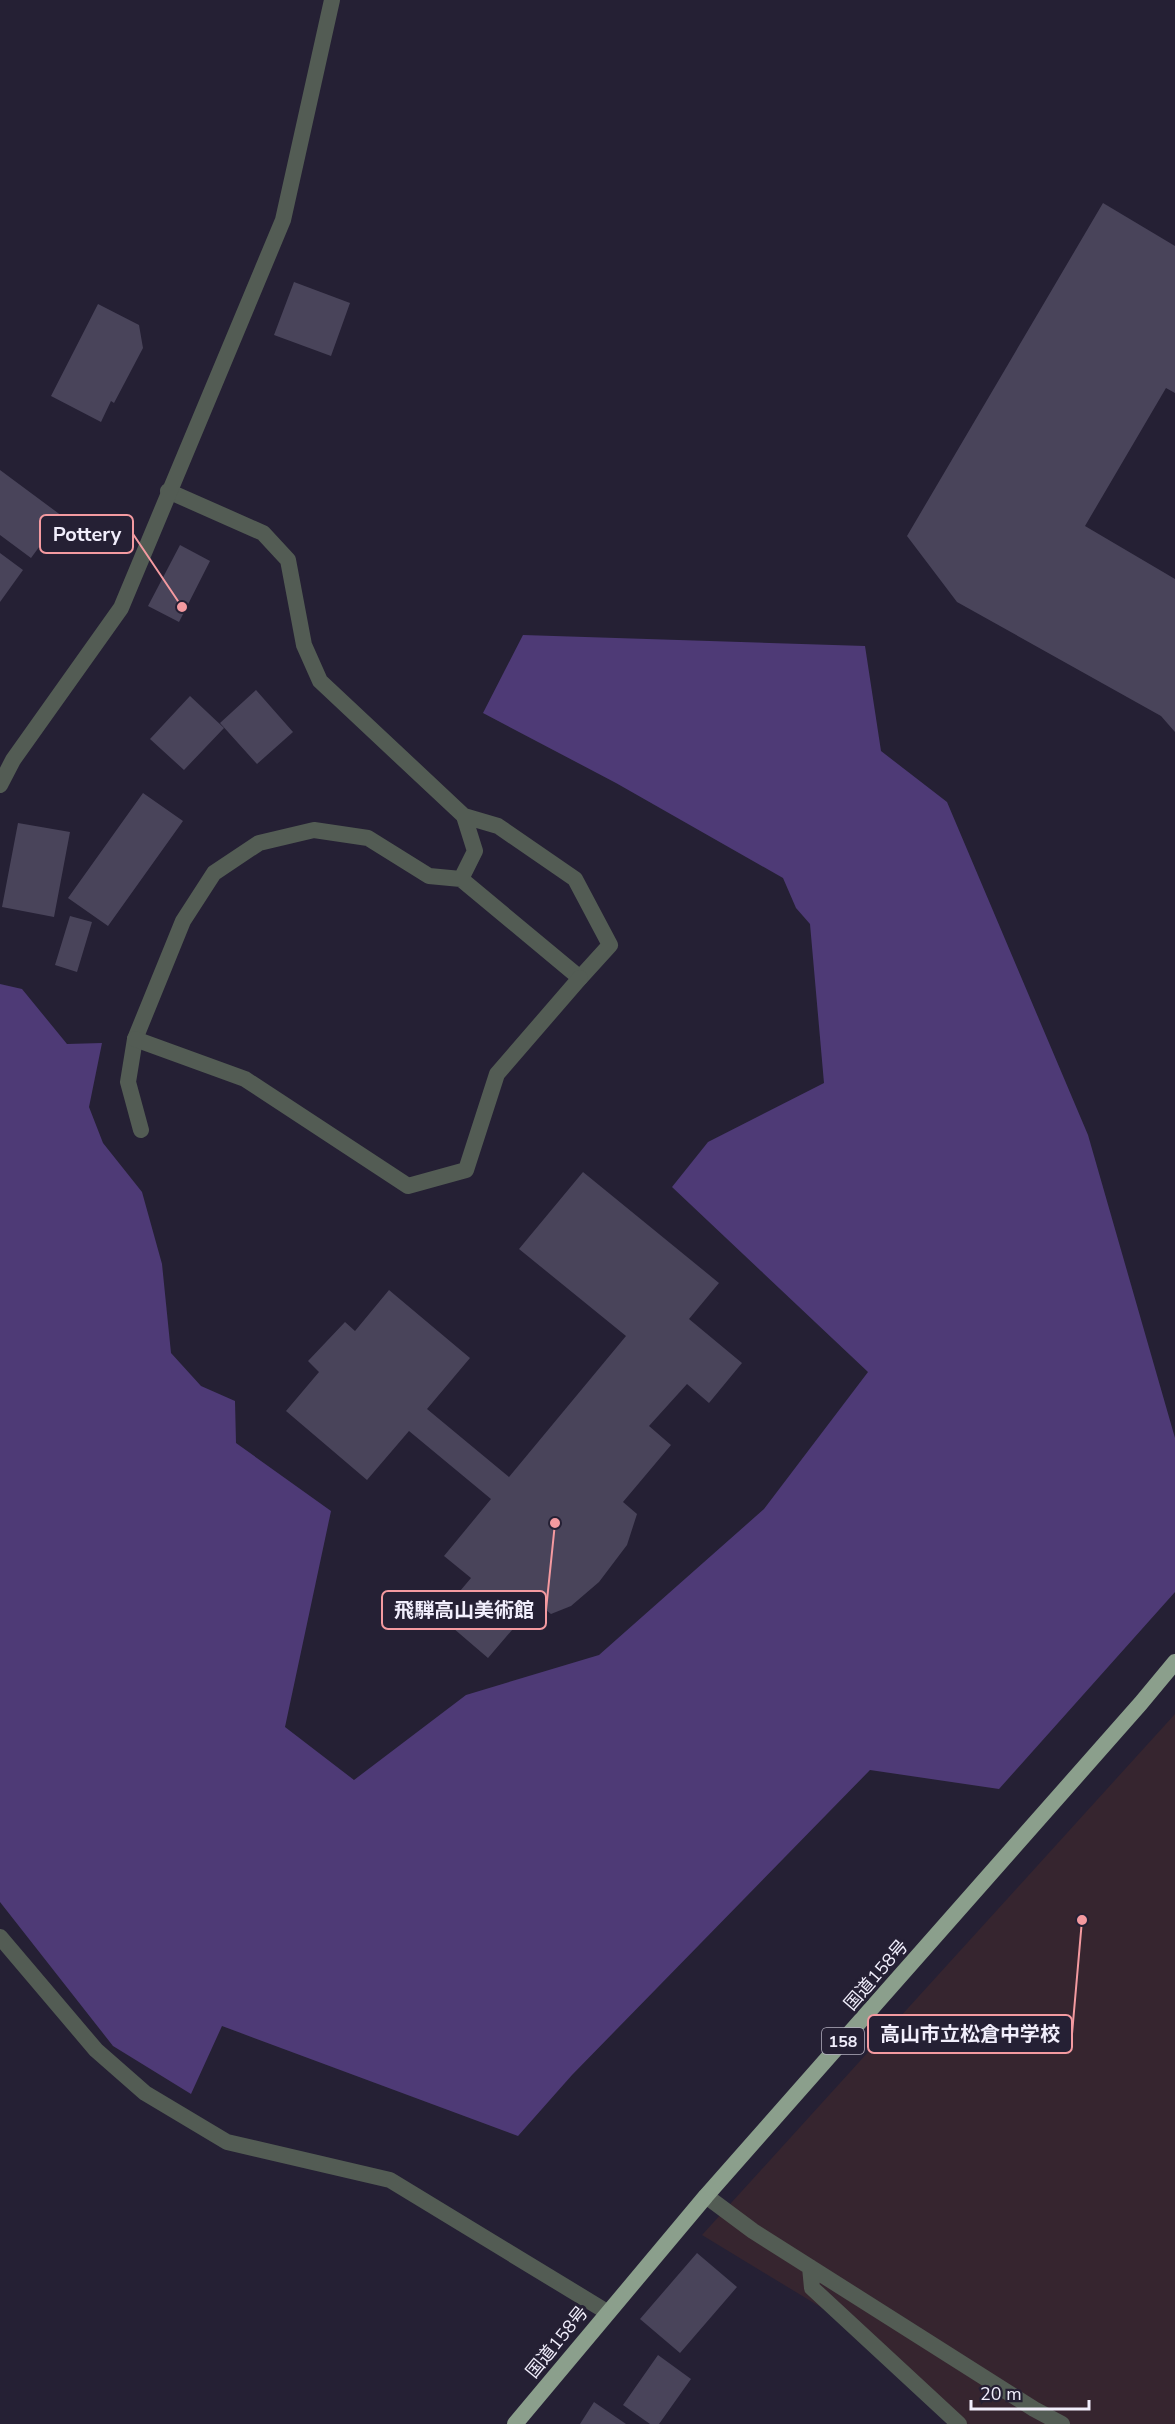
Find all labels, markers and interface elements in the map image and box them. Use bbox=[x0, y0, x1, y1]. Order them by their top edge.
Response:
callout: Pottery bbox=[40, 515, 133, 553]
text: Pottery bbox=[53, 521, 122, 548]
callout: 飛騨高山美術館 bbox=[382, 1591, 546, 1629]
text: 飛騨高山美術館 bbox=[394, 1597, 534, 1624]
street label: 国道158号 bbox=[839, 1935, 913, 2015]
callout: 高山市立松倉中学校 bbox=[868, 2015, 1072, 2053]
text: 高山市立松倉中学校 bbox=[880, 2021, 1060, 2048]
road number: 158 bbox=[822, 2028, 864, 2054]
street label: 国道158号 bbox=[520, 2301, 594, 2383]
scale bar bbox=[971, 2373, 1090, 2411]
text: 20 m bbox=[980, 2382, 1022, 2406]

